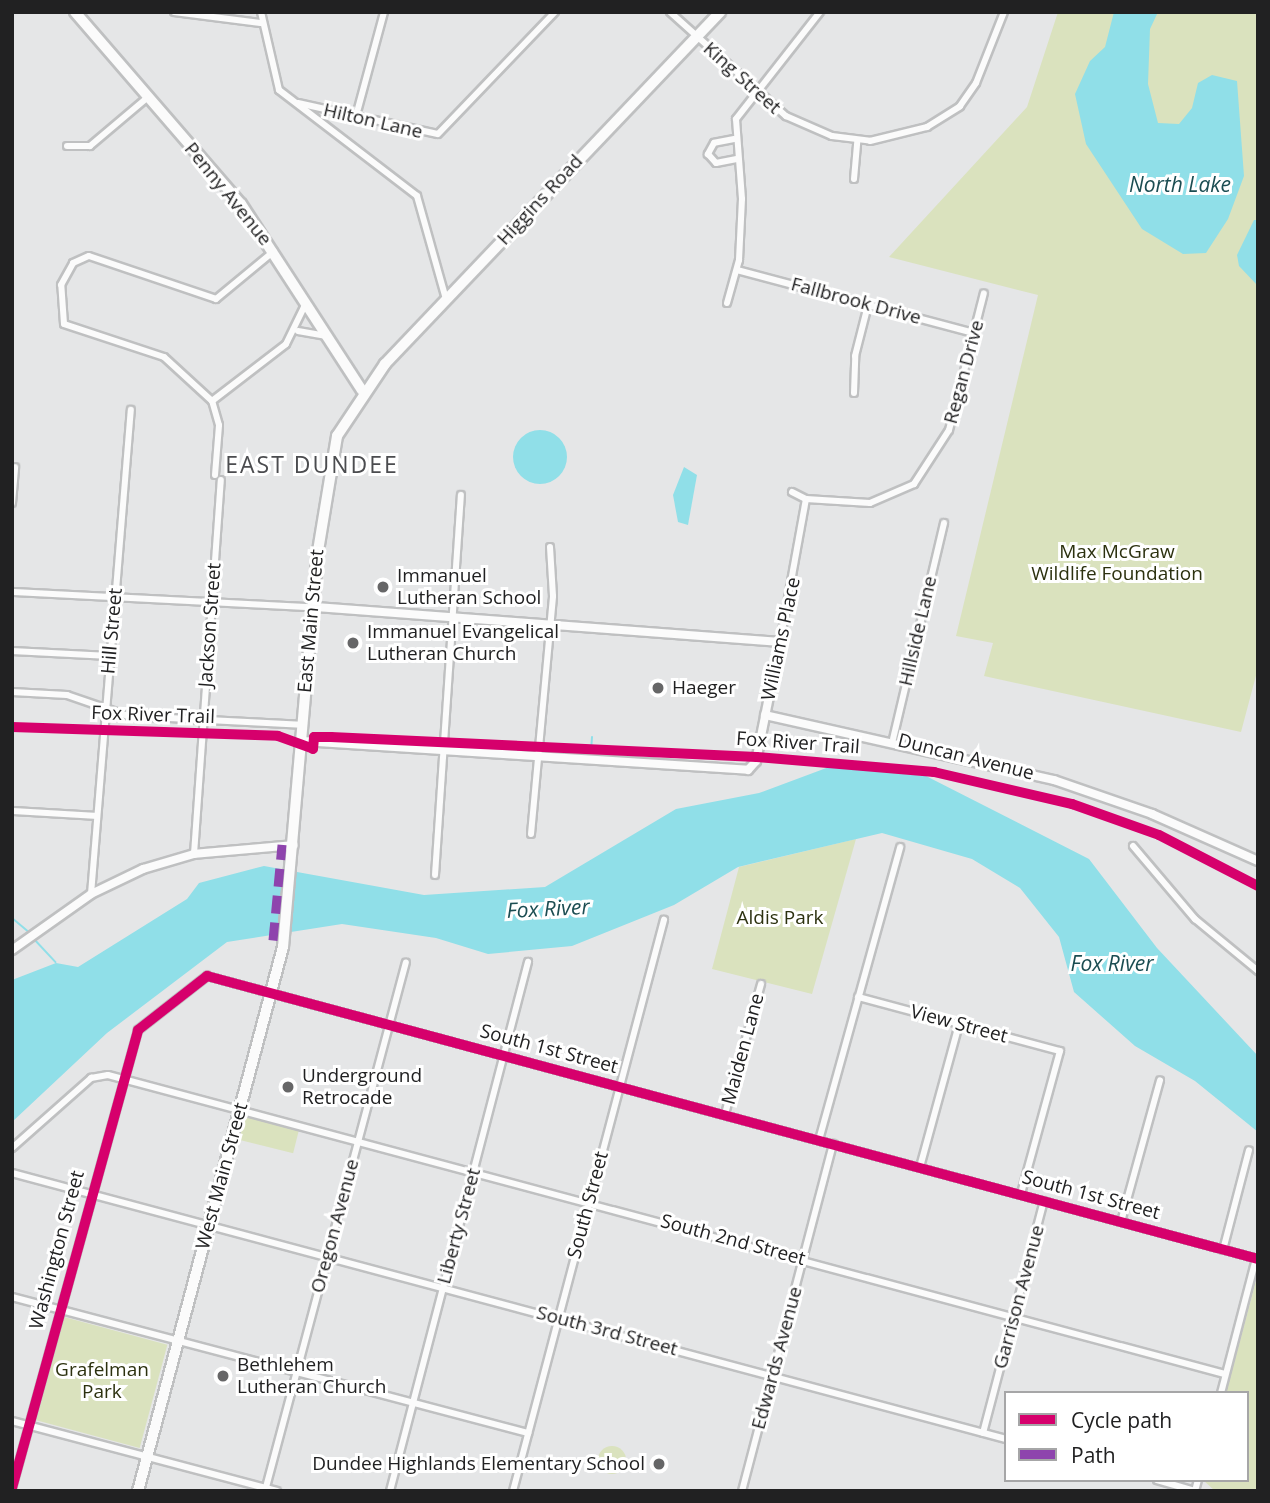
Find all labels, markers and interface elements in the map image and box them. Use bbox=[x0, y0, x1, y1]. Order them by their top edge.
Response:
street label: King Street bbox=[699, 37, 785, 119]
street label: Hilton Lane bbox=[321, 99, 425, 143]
street label: Penny Avenue bbox=[179, 138, 277, 250]
street label: Higgins Road bbox=[492, 150, 588, 250]
water label: North Lake bbox=[1129, 171, 1231, 197]
street label: Fallbrook Drive bbox=[789, 273, 923, 329]
street label: Regan Drive bbox=[939, 318, 989, 426]
district label: EAST DUNDEE bbox=[227, 450, 397, 478]
park label: Max McGraw Wildlife Foundation bbox=[1031, 541, 1203, 585]
street label: East Main Street bbox=[293, 548, 329, 694]
street label: Jackson Street bbox=[194, 562, 226, 688]
place label: Immanuel Lutheran School bbox=[397, 565, 541, 609]
street label: Hillside Lane bbox=[894, 574, 942, 688]
street label: Williams Place bbox=[757, 575, 805, 703]
marker: Immanuel Lutheran School bbox=[375, 579, 391, 595]
street label: Hill Street bbox=[97, 587, 127, 675]
place label: Immanuel Evangelical Lutheran Church bbox=[367, 621, 559, 665]
marker: Immanuel Evangelical Lutheran Church bbox=[345, 635, 361, 651]
place label: Haeger bbox=[672, 677, 736, 699]
marker: Haeger bbox=[650, 680, 666, 696]
street label: Fox River Trail bbox=[91, 701, 215, 729]
street label: Fox River Trail bbox=[735, 727, 861, 759]
street label: Duncan Avenue bbox=[896, 729, 1036, 785]
water label: Fox River bbox=[506, 893, 590, 923]
park label: Aldis Park bbox=[737, 907, 823, 929]
water label: Fox River bbox=[1070, 950, 1154, 976]
street label: Maiden Lane bbox=[717, 991, 769, 1107]
street label: View Street bbox=[908, 1000, 1010, 1048]
street label: South 1st Street bbox=[478, 1020, 620, 1078]
place label: Underground Retrocade bbox=[302, 1065, 422, 1109]
marker: Underground Retrocade bbox=[280, 1079, 296, 1095]
street label: West Main Street bbox=[191, 1100, 253, 1252]
street label: South Street bbox=[563, 1149, 613, 1261]
street label: Oregon Avenue bbox=[306, 1157, 364, 1295]
street label: Liberty Street bbox=[433, 1166, 485, 1286]
street label: South 1st Street bbox=[1020, 1166, 1162, 1224]
street label: Washington Street bbox=[25, 1168, 89, 1332]
street label: South 2nd Street bbox=[658, 1210, 808, 1270]
street label: Garrison Avenue bbox=[989, 1223, 1049, 1371]
street label: Edwards Avenue bbox=[747, 1284, 807, 1432]
street label: South 3rd Street bbox=[534, 1301, 680, 1361]
place label: Bethlehem Lutheran Church bbox=[237, 1354, 386, 1398]
park label: Grafelman Park bbox=[55, 1359, 149, 1403]
marker: Bethlehem Lutheran Church bbox=[215, 1368, 231, 1384]
legend bbox=[1004, 1391, 1249, 1482]
text: Cycle path bbox=[1071, 1406, 1172, 1434]
text: Path bbox=[1071, 1441, 1116, 1469]
place label: Dundee Highlands Elementary School bbox=[312, 1453, 645, 1475]
marker: Dundee Highlands Elementary School bbox=[651, 1456, 667, 1472]

